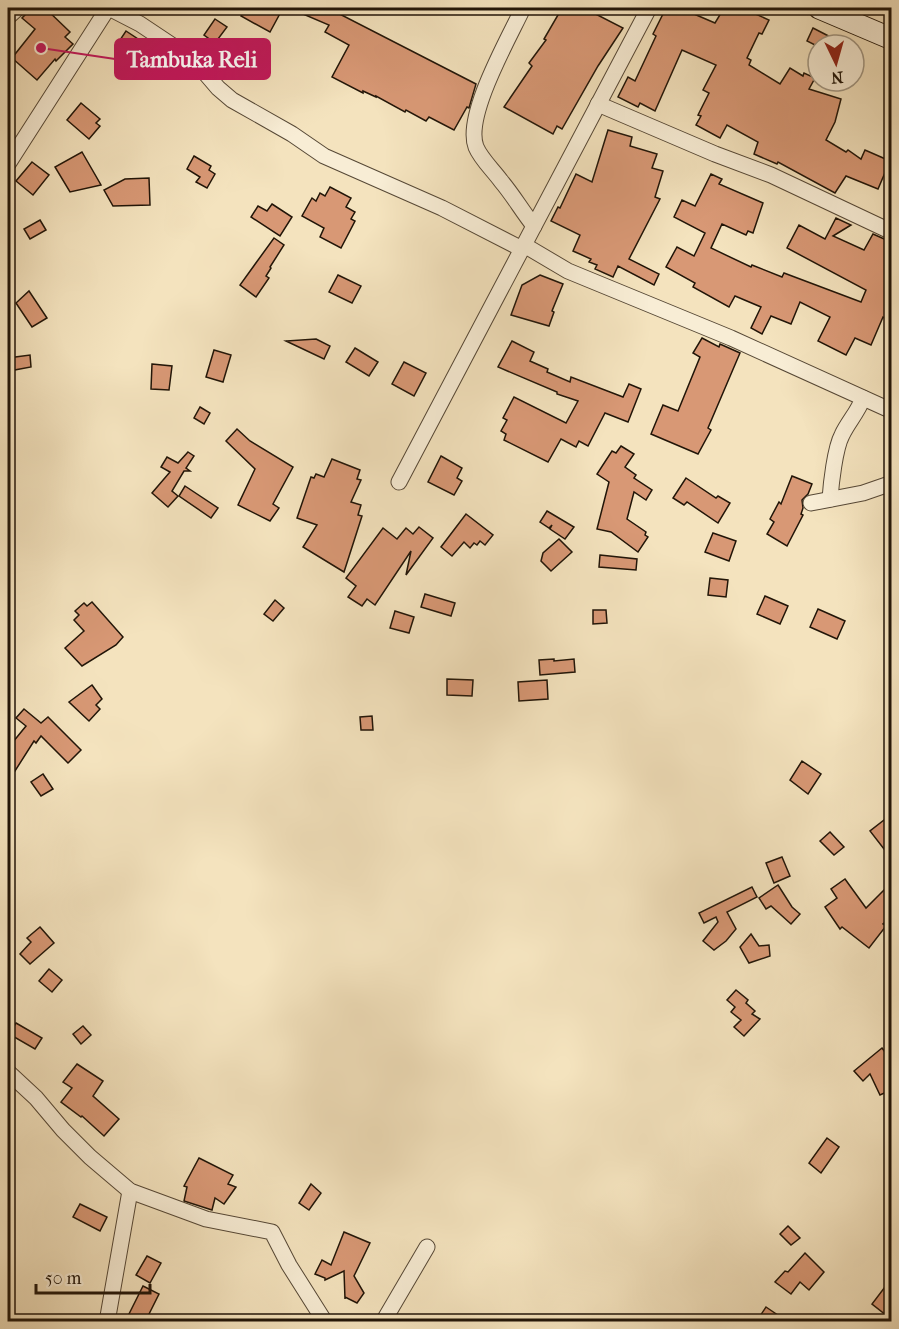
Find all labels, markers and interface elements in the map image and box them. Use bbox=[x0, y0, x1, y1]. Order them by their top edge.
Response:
north arrow bbox=[806, 33, 866, 93]
callout: Tambuka Reli bbox=[115, 39, 270, 79]
text: Tambuka Reli bbox=[126, 47, 258, 73]
text: N bbox=[830, 67, 844, 88]
scale bar bbox=[36, 1257, 150, 1295]
text: 50 m bbox=[45, 1268, 82, 1289]

